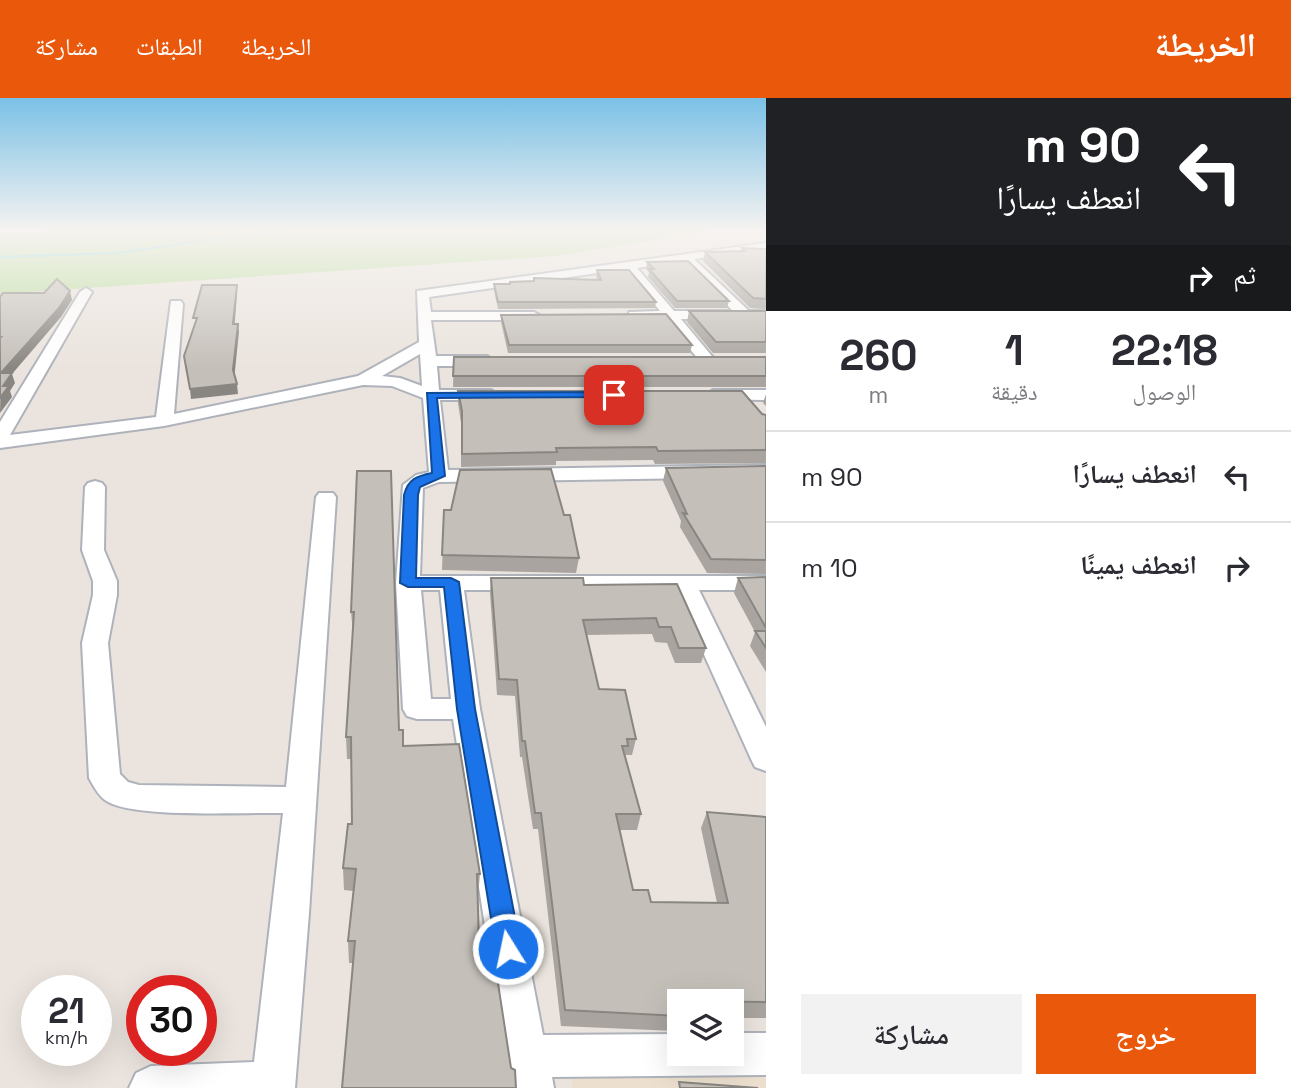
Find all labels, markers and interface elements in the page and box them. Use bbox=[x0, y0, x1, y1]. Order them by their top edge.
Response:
text: الخريطة bbox=[1155, 24, 1256, 66]
text: مشاركة bbox=[35, 31, 98, 62]
text: الطبقات bbox=[136, 31, 203, 62]
text: الخريطة bbox=[241, 31, 311, 62]
text: 90 m bbox=[1025, 114, 1141, 176]
icon: left bbox=[1165, 126, 1256, 217]
text: انعطف يسارًا bbox=[997, 178, 1141, 218]
text: ثم bbox=[1233, 258, 1256, 292]
icon: right bbox=[1181, 259, 1219, 297]
text: 1 bbox=[1005, 324, 1024, 377]
text: 22:18 bbox=[1111, 324, 1218, 377]
text: 260 bbox=[839, 329, 918, 382]
pin bbox=[584, 365, 644, 425]
icon: arrive bbox=[595, 376, 633, 414]
text: دقيقة bbox=[991, 377, 1038, 407]
text: الوصول bbox=[1132, 377, 1196, 407]
text: m bbox=[869, 380, 888, 410]
text: انعطف يسارًا bbox=[1073, 457, 1197, 491]
icon: left bbox=[1218, 458, 1256, 496]
text: 90 m bbox=[801, 460, 863, 494]
text: انعطف يمينًا bbox=[1080, 548, 1197, 582]
icon: right bbox=[1218, 549, 1256, 587]
text: 10 m bbox=[801, 551, 858, 585]
position arrow bbox=[471, 912, 545, 986]
speed limit sign: 30 bbox=[126, 975, 217, 1066]
text: 21 bbox=[48, 989, 85, 1033]
map controls bbox=[667, 989, 744, 1066]
button: layers bbox=[667, 989, 744, 1066]
button: مشاركة bbox=[801, 994, 1022, 1074]
button: خروج bbox=[1036, 994, 1256, 1074]
text: km/h bbox=[45, 1026, 88, 1049]

